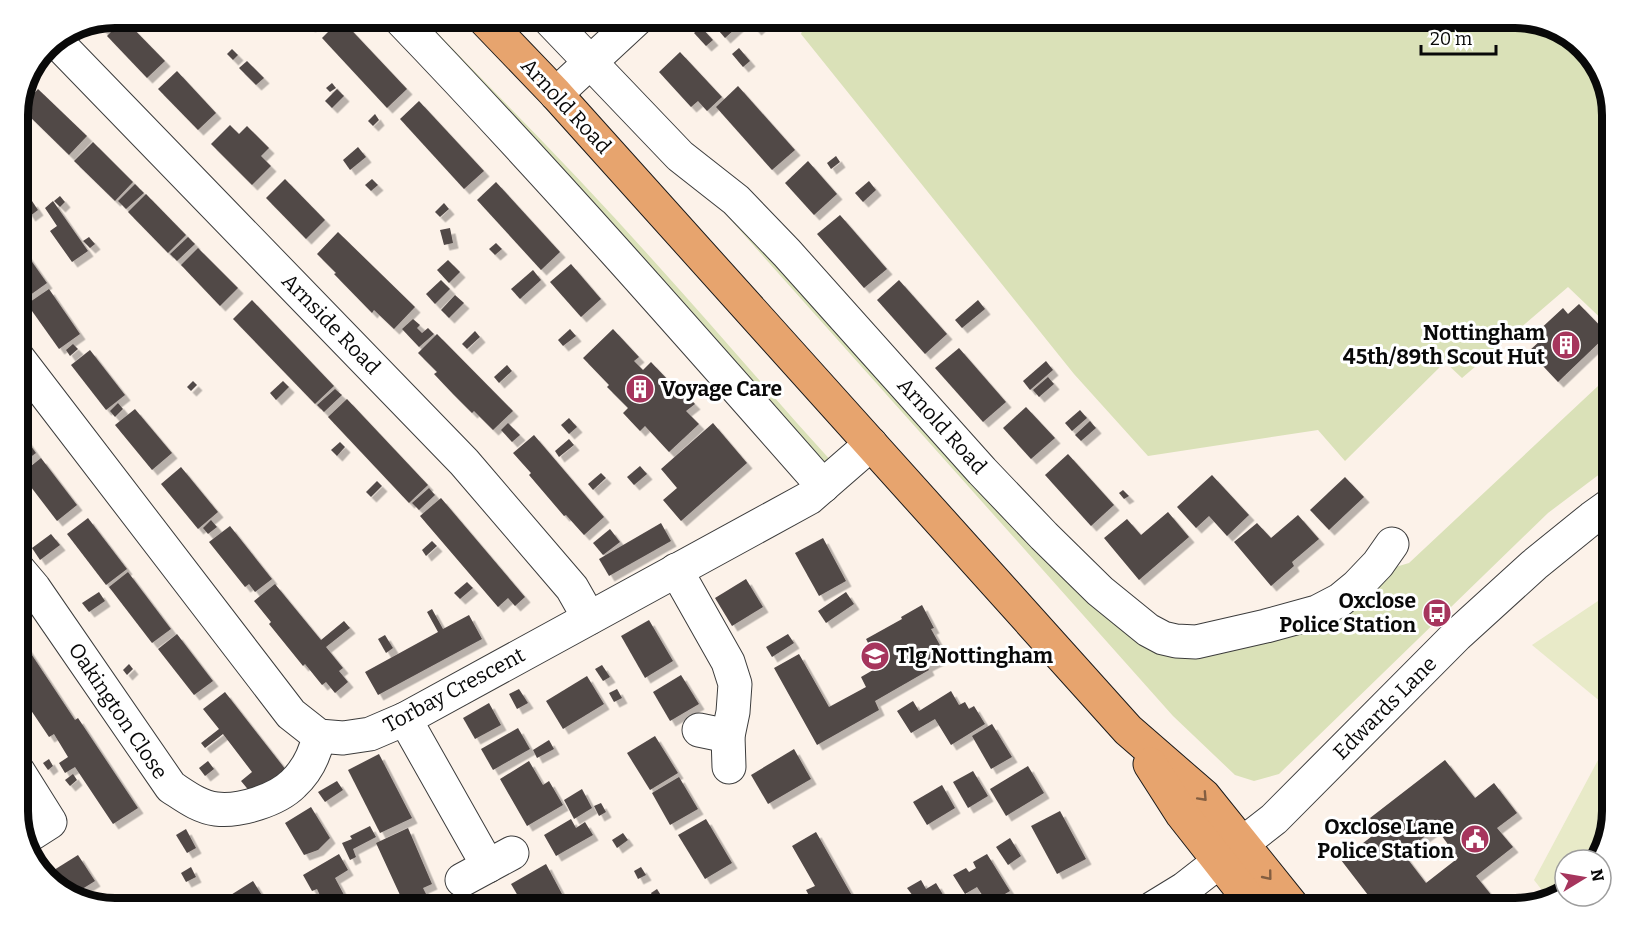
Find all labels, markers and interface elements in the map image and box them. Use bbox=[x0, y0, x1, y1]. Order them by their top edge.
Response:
scale bar bbox=[1421, 18, 1496, 56]
text: 20 m bbox=[1430, 28, 1472, 50]
street label: Arnold Road bbox=[515, 53, 617, 159]
street label: Arnside Road bbox=[276, 268, 386, 380]
place label: Nottingham 45th/89th Scout Hut bbox=[1343, 320, 1546, 370]
building icon: Nottingham 45th/89th Scout Hut bbox=[1550, 329, 1582, 361]
street label: Arnold Road bbox=[892, 372, 992, 480]
building icon: Voyage Care bbox=[624, 373, 656, 405]
place label: Voyage Care bbox=[661, 376, 782, 402]
place label: Oxclose Police Station bbox=[1279, 588, 1416, 638]
bus stop icon: Oxclose Police Station bbox=[1421, 597, 1453, 629]
street label: Oakington Close bbox=[63, 638, 173, 784]
school or university icon: Tlg Nottingham bbox=[859, 640, 891, 672]
street label: Torbay Crescent bbox=[379, 642, 530, 738]
place label: Tlg Nottingham bbox=[896, 643, 1053, 669]
street label: Edwards Lane bbox=[1328, 651, 1442, 765]
one-way arrow bbox=[1196, 790, 1207, 801]
place label: Oxclose Lane Police Station bbox=[1317, 814, 1454, 864]
public building icon: Oxclose Lane Police Station bbox=[1459, 823, 1491, 855]
north arrow bbox=[1553, 848, 1613, 908]
text: N bbox=[1587, 867, 1608, 883]
one-way arrow bbox=[1261, 869, 1272, 880]

